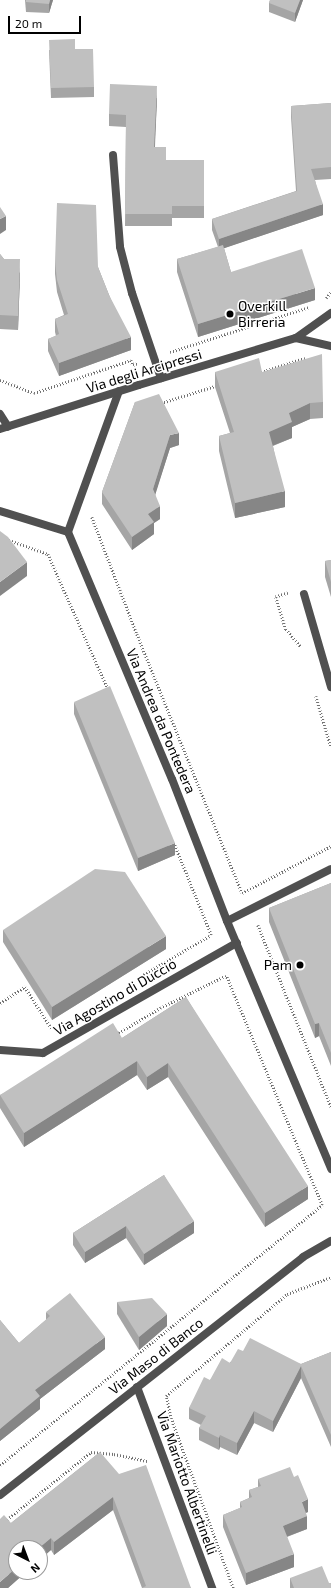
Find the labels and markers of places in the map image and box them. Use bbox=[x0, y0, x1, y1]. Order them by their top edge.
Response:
place label: Overkill Birreria bbox=[238, 298, 287, 330]
marker: Overkill Birreria bbox=[225, 309, 235, 319]
place label: Pam bbox=[264, 957, 292, 973]
marker: Pam bbox=[295, 960, 305, 970]

